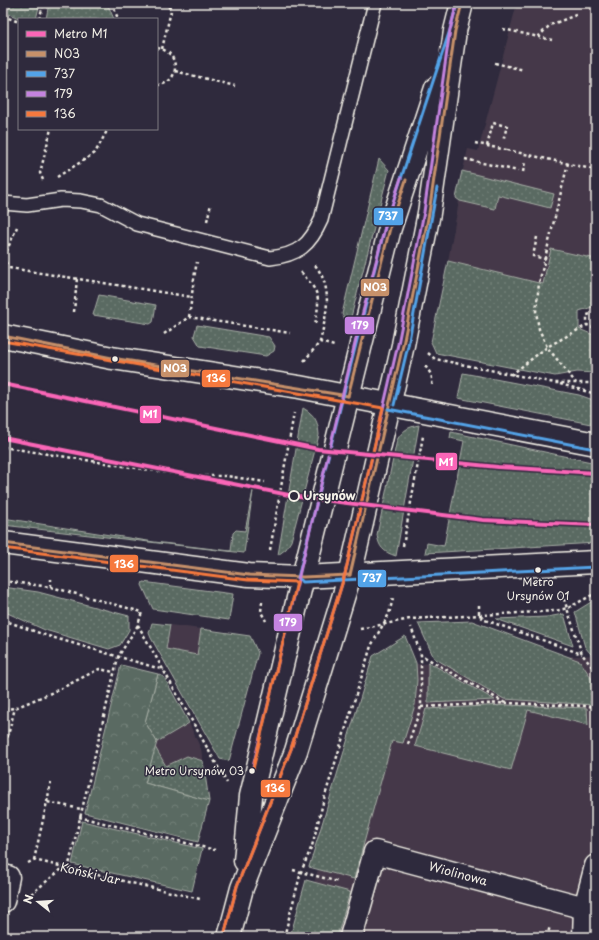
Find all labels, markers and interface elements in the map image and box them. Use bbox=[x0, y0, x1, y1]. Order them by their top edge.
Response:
legend bbox=[18, 18, 158, 130]
text: Metro M1 bbox=[54, 24, 107, 42]
text: N03 bbox=[54, 44, 80, 62]
text: 737 bbox=[54, 64, 75, 82]
text: 179 bbox=[54, 84, 73, 102]
text: 136 bbox=[54, 104, 76, 122]
line badge: 737 bbox=[373, 207, 404, 226]
text: 737 bbox=[378, 207, 399, 224]
line badge: N03 bbox=[360, 278, 390, 297]
text: N03 bbox=[363, 278, 387, 295]
line badge: 179 bbox=[344, 316, 375, 335]
text: 179 bbox=[351, 316, 369, 333]
unlabelled marker bbox=[110, 354, 120, 364]
line badge: N03 bbox=[160, 359, 190, 378]
text: N03 bbox=[163, 359, 187, 376]
line badge: 136 bbox=[201, 369, 231, 388]
text: 136 bbox=[206, 369, 226, 386]
line badge: M1 bbox=[139, 405, 162, 424]
text: M1 bbox=[142, 405, 158, 422]
line badge: M1 bbox=[435, 452, 458, 471]
text: M1 bbox=[438, 453, 454, 470]
place label: Ursynów bbox=[303, 486, 356, 504]
marker: Ursynów bbox=[288, 490, 300, 502]
line badge: 136 bbox=[109, 554, 139, 573]
text: 136 bbox=[114, 555, 134, 572]
marker: Metro Ursynów 01 bbox=[533, 565, 543, 575]
line badge: 737 bbox=[357, 569, 387, 588]
text: 737 bbox=[362, 569, 383, 586]
place label: Metro Ursynów 01 bbox=[506, 573, 570, 604]
line badge: 179 bbox=[273, 613, 303, 632]
text: 179 bbox=[279, 613, 297, 630]
place label: Metro Ursynów 03 bbox=[145, 762, 244, 779]
marker: Metro Ursynów 03 bbox=[247, 766, 257, 776]
line badge: 136 bbox=[260, 779, 291, 798]
text: 136 bbox=[265, 779, 285, 796]
street label: Koński Jar bbox=[59, 857, 122, 889]
street label: Wiolinowa bbox=[427, 857, 490, 890]
north arrow bbox=[18, 882, 58, 922]
text: N bbox=[19, 892, 37, 906]

